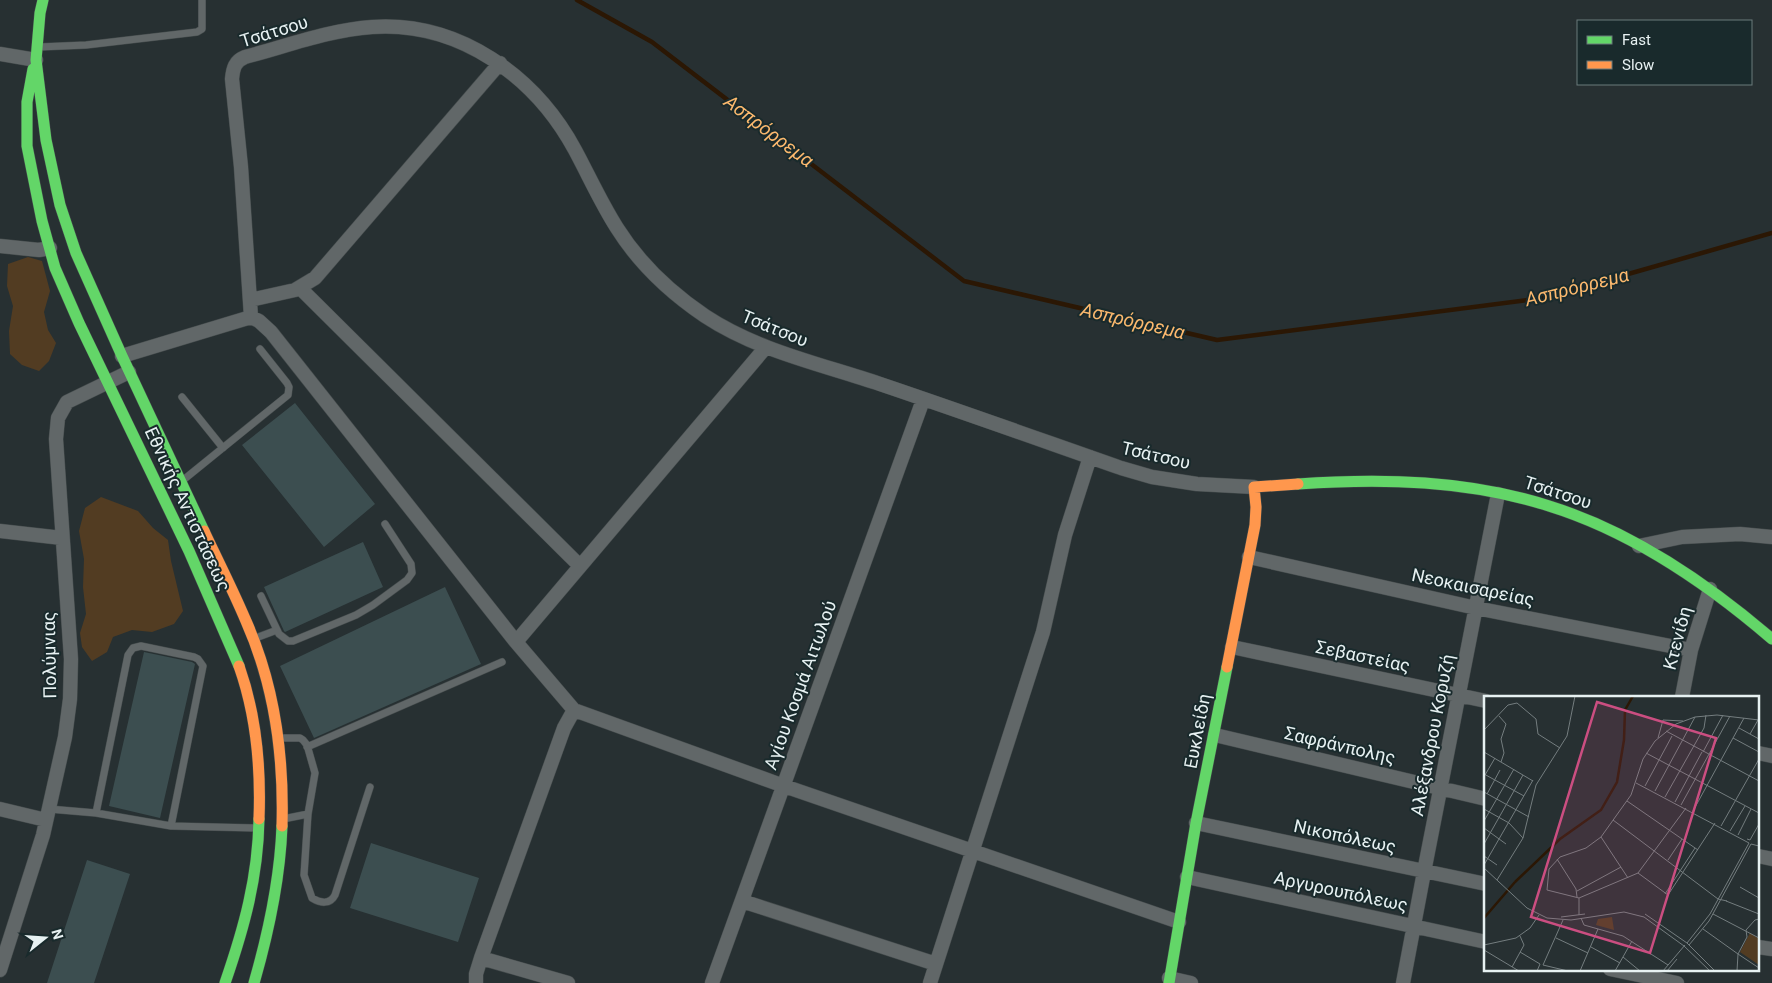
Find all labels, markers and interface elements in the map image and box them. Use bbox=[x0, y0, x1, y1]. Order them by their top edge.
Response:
street label: Τσάτσου bbox=[238, 11, 310, 51]
legend bbox=[1577, 20, 1752, 85]
text: Fast bbox=[1622, 31, 1651, 49]
text: Slow bbox=[1622, 56, 1654, 74]
water label: Ασπρόρρεμα bbox=[719, 89, 818, 172]
water label: Ασπρόρρεμα bbox=[1522, 263, 1631, 311]
water label: Ασπρόρρεμα bbox=[1078, 298, 1187, 344]
street label: Τσάτσου bbox=[739, 305, 811, 351]
street label: Εθνικής Αντιστάσεως bbox=[141, 424, 235, 594]
street label: Τσάτσου bbox=[1120, 437, 1192, 473]
street label: Τσάτσου bbox=[1522, 471, 1594, 513]
street label: Νεοκαισαρείας bbox=[1410, 564, 1536, 610]
street label: Αγίου Κοσμά Αιτωλού bbox=[760, 598, 840, 772]
street label: Κτενίδη bbox=[1658, 604, 1696, 672]
street label: Πολύμνιας bbox=[38, 611, 60, 699]
street label: Σεβαστείας bbox=[1314, 636, 1412, 676]
street label: Αλέξανδρου Κορυζή bbox=[1406, 652, 1458, 818]
street label: Ευκλείδη bbox=[1179, 692, 1215, 770]
inset map bbox=[1484, 696, 1760, 970]
street label: Σαφράνπολης bbox=[1282, 722, 1398, 768]
street label: Νικοπόλεως bbox=[1292, 815, 1398, 857]
street label: Αργυρουπόλεως bbox=[1272, 867, 1410, 915]
north arrow bbox=[20, 913, 70, 963]
text: N bbox=[48, 927, 67, 941]

